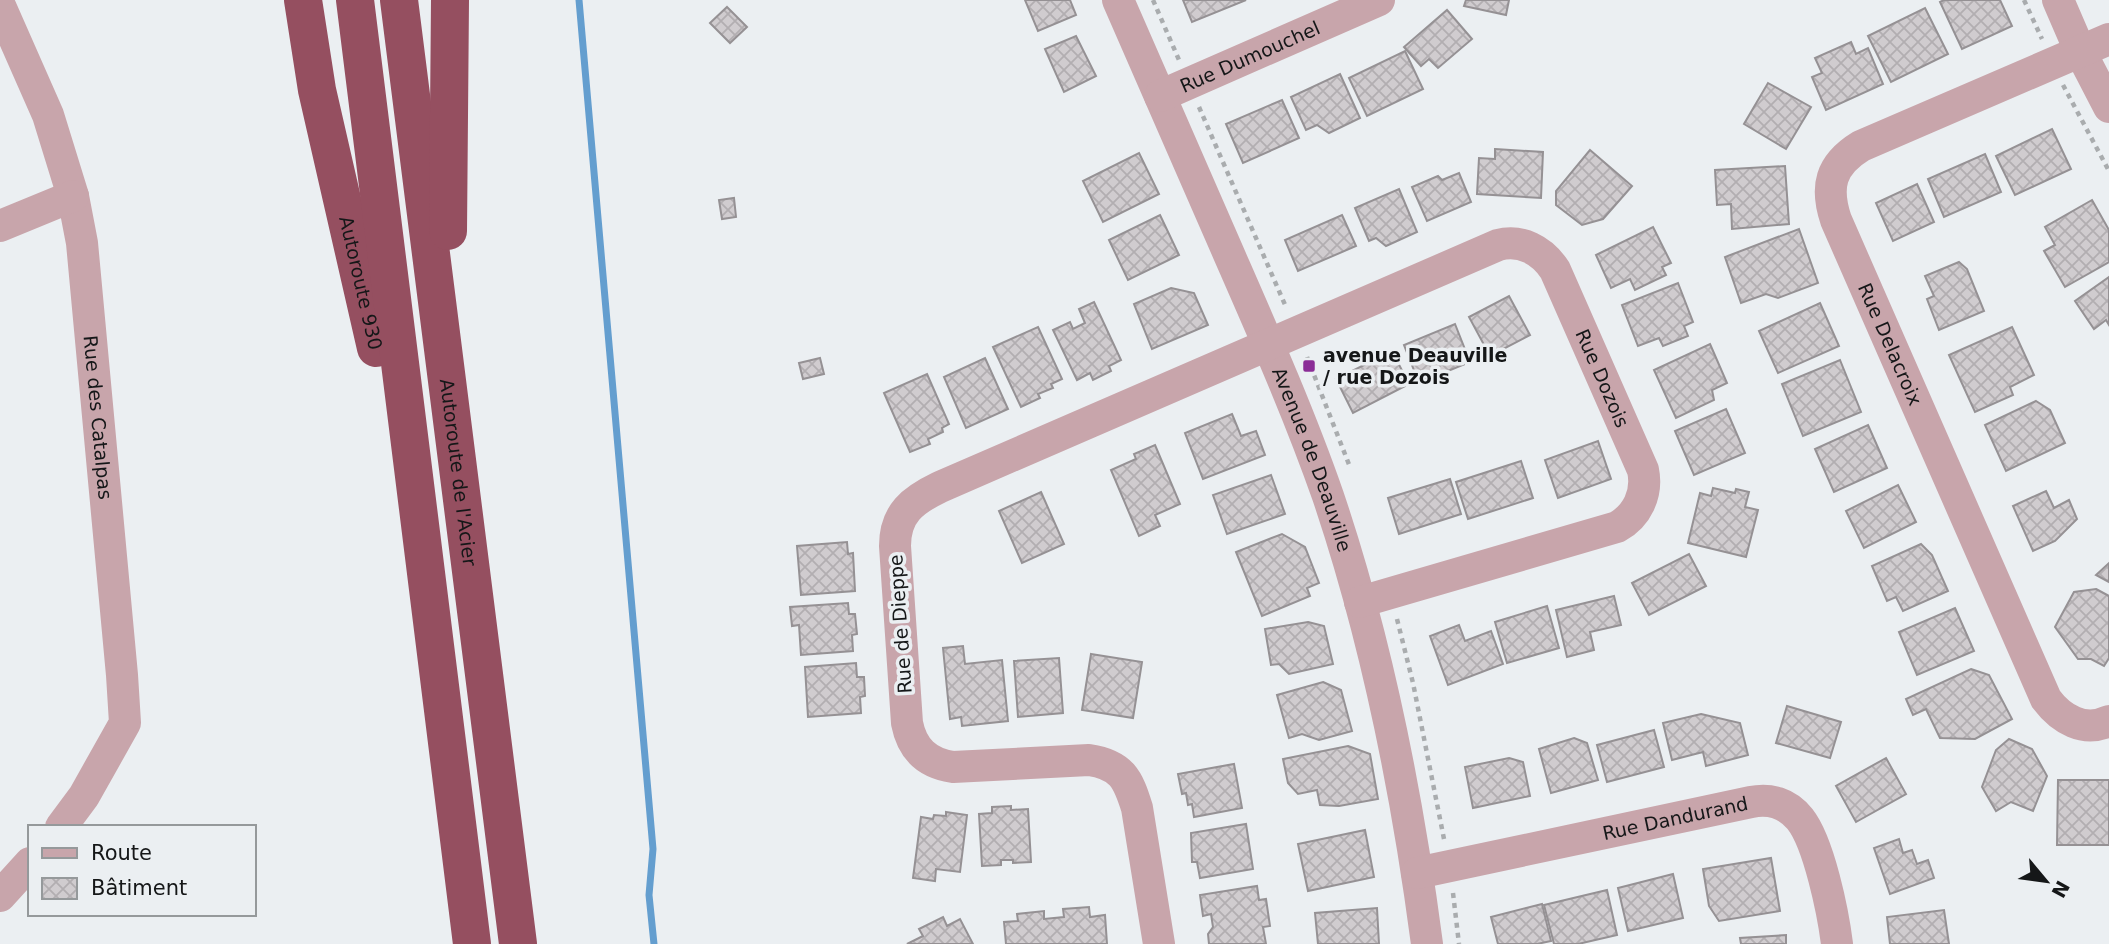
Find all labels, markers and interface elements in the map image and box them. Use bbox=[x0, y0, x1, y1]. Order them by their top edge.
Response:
street label: Rue Dumouchel bbox=[1176, 16, 1323, 97]
street label: Autoroute 930 bbox=[335, 214, 387, 352]
street label: Rue Delacroix bbox=[1854, 279, 1927, 409]
street label: Rue Dozois bbox=[1571, 326, 1634, 431]
street label: Rue des Catalpas bbox=[80, 334, 117, 501]
place label: avenue Deauville / rue Dozois bbox=[1323, 344, 1507, 388]
marker: avenue Deauville / rue Dozois bbox=[1301, 358, 1317, 374]
street label: Avenue de Deauville bbox=[1268, 364, 1356, 554]
street label: Autoroute de l'Acier bbox=[436, 377, 481, 567]
street label: Rue de Dieppe bbox=[884, 554, 916, 694]
street label: Rue Dandurand bbox=[1600, 792, 1750, 844]
legend bbox=[28, 825, 256, 916]
text: Route bbox=[91, 841, 152, 865]
north arrow bbox=[2011, 846, 2081, 916]
text: Bâtiment bbox=[91, 876, 187, 900]
text: N bbox=[2047, 877, 2074, 902]

